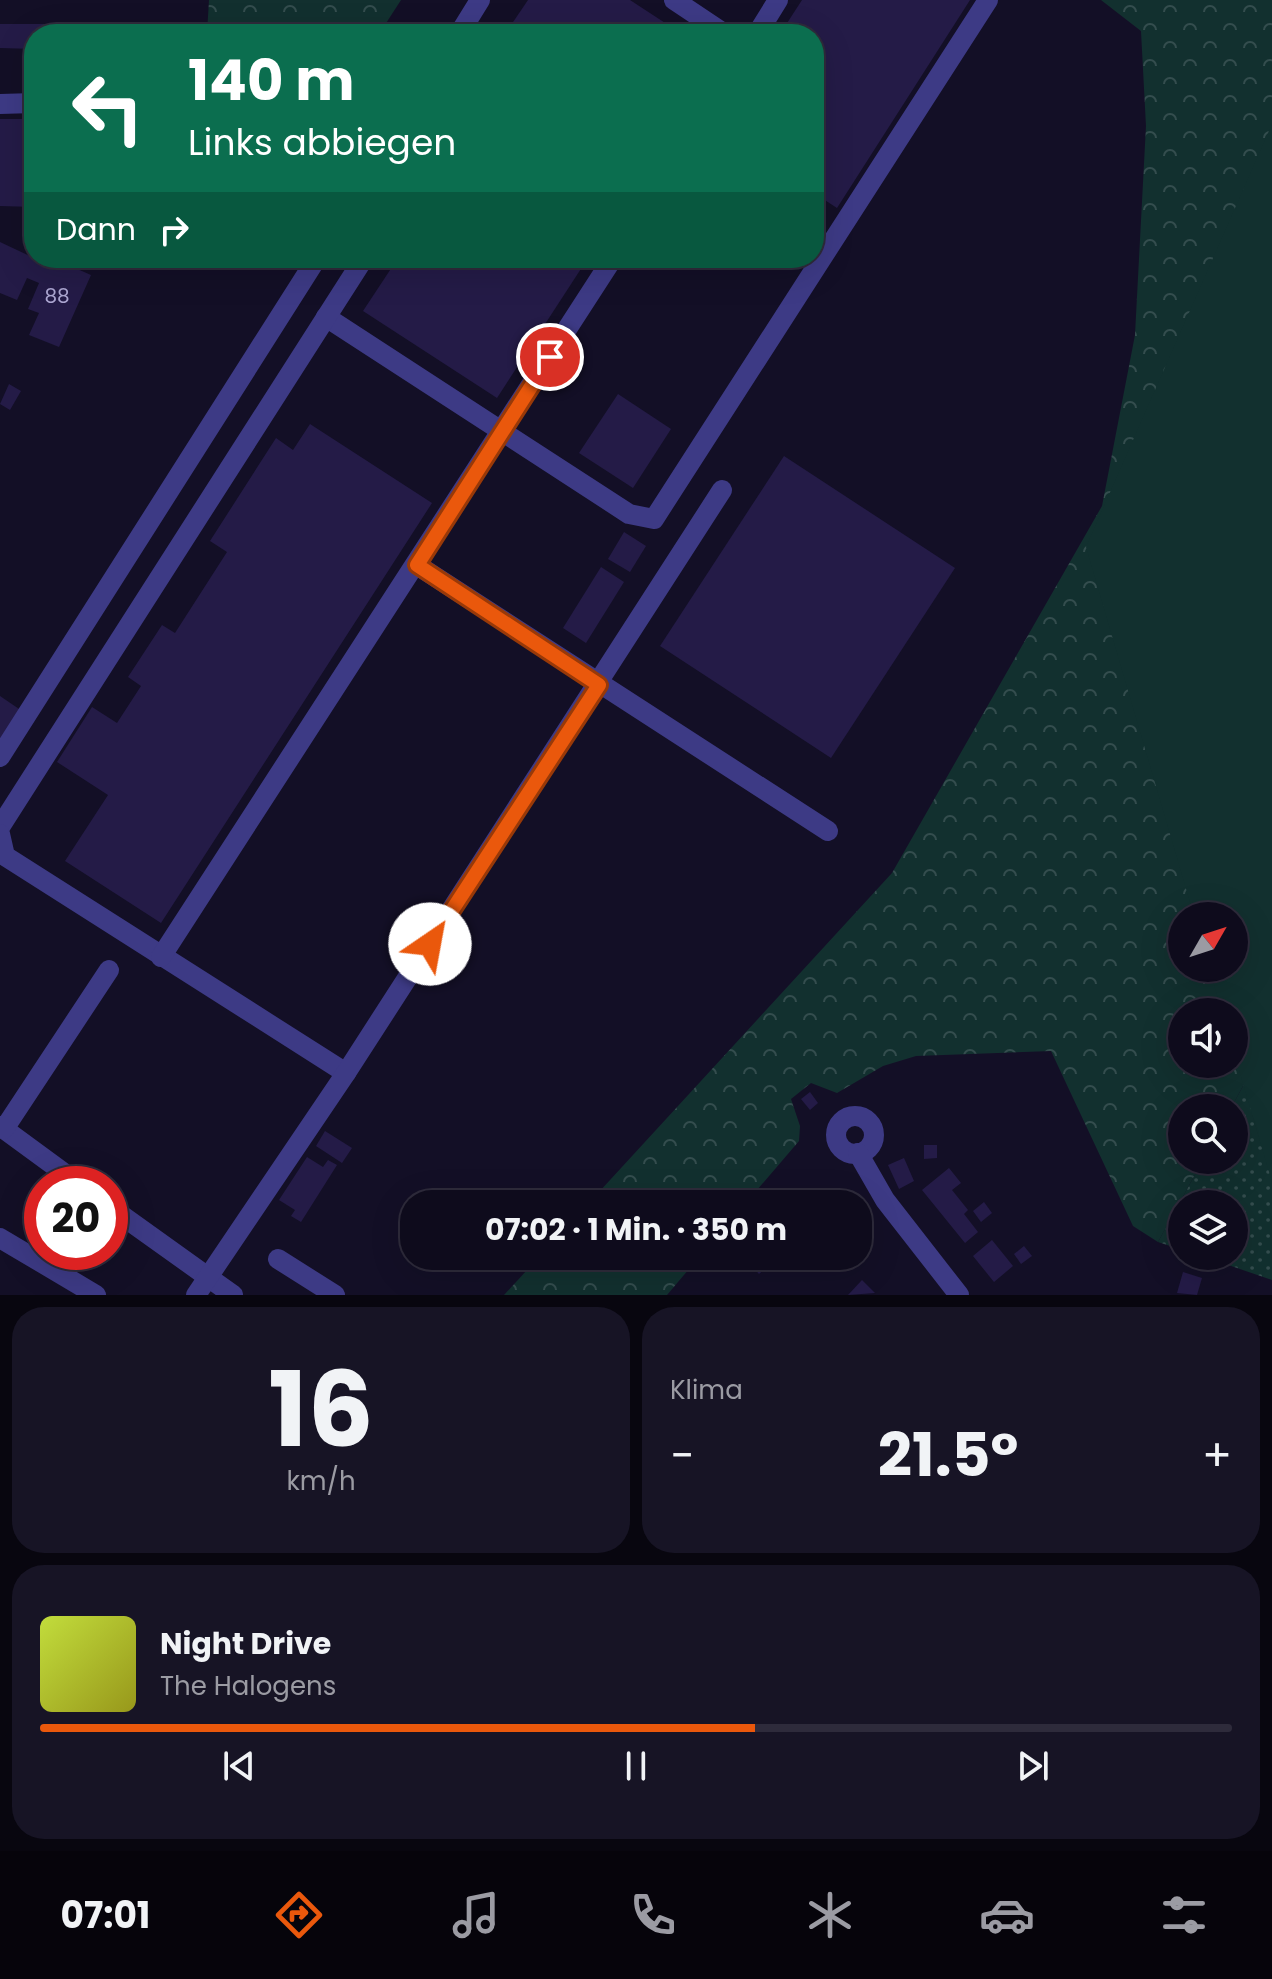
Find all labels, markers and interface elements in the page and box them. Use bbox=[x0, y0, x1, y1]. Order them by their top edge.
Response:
text: 140 m bbox=[188, 41, 355, 120]
icon: left bbox=[56, 56, 160, 160]
text: Links abbiegen bbox=[188, 117, 456, 168]
text: Dann bbox=[56, 208, 136, 251]
icon: right bbox=[152, 208, 196, 252]
house number: 88 bbox=[44, 282, 70, 310]
pin bbox=[516, 323, 584, 391]
icon: arrive bbox=[528, 335, 572, 379]
position arrow bbox=[388, 902, 472, 986]
north arrow bbox=[1168, 902, 1248, 982]
map controls bbox=[1168, 902, 1248, 1270]
button: sound bbox=[1168, 998, 1248, 1078]
button: search bbox=[1168, 1094, 1248, 1174]
speed limit sign: 20 bbox=[24, 1166, 128, 1270]
button: layers bbox=[1168, 1190, 1248, 1270]
text: 07:02 · 1 Min. · 350 m bbox=[485, 1208, 787, 1251]
text: 16 bbox=[268, 1337, 374, 1482]
text: Klima bbox=[670, 1372, 743, 1408]
text: 21.5° bbox=[878, 1413, 1018, 1497]
text: − bbox=[670, 1425, 694, 1486]
text: + bbox=[1202, 1425, 1232, 1486]
text: km/h bbox=[286, 1463, 356, 1499]
text: Night Drive bbox=[160, 1622, 331, 1665]
text: The Halogens bbox=[160, 1668, 336, 1704]
icon: previous bbox=[217, 1744, 261, 1788]
icon: pause bbox=[614, 1744, 658, 1788]
icon: next bbox=[1011, 1744, 1055, 1788]
icon: directions bbox=[271, 1887, 327, 1943]
icon: music bbox=[448, 1887, 504, 1943]
icon: phone bbox=[625, 1887, 681, 1943]
icon: climate bbox=[802, 1887, 858, 1943]
icon: car bbox=[979, 1887, 1035, 1943]
icon: filters bbox=[1156, 1887, 1212, 1943]
text: 07:01 bbox=[60, 1890, 150, 1941]

